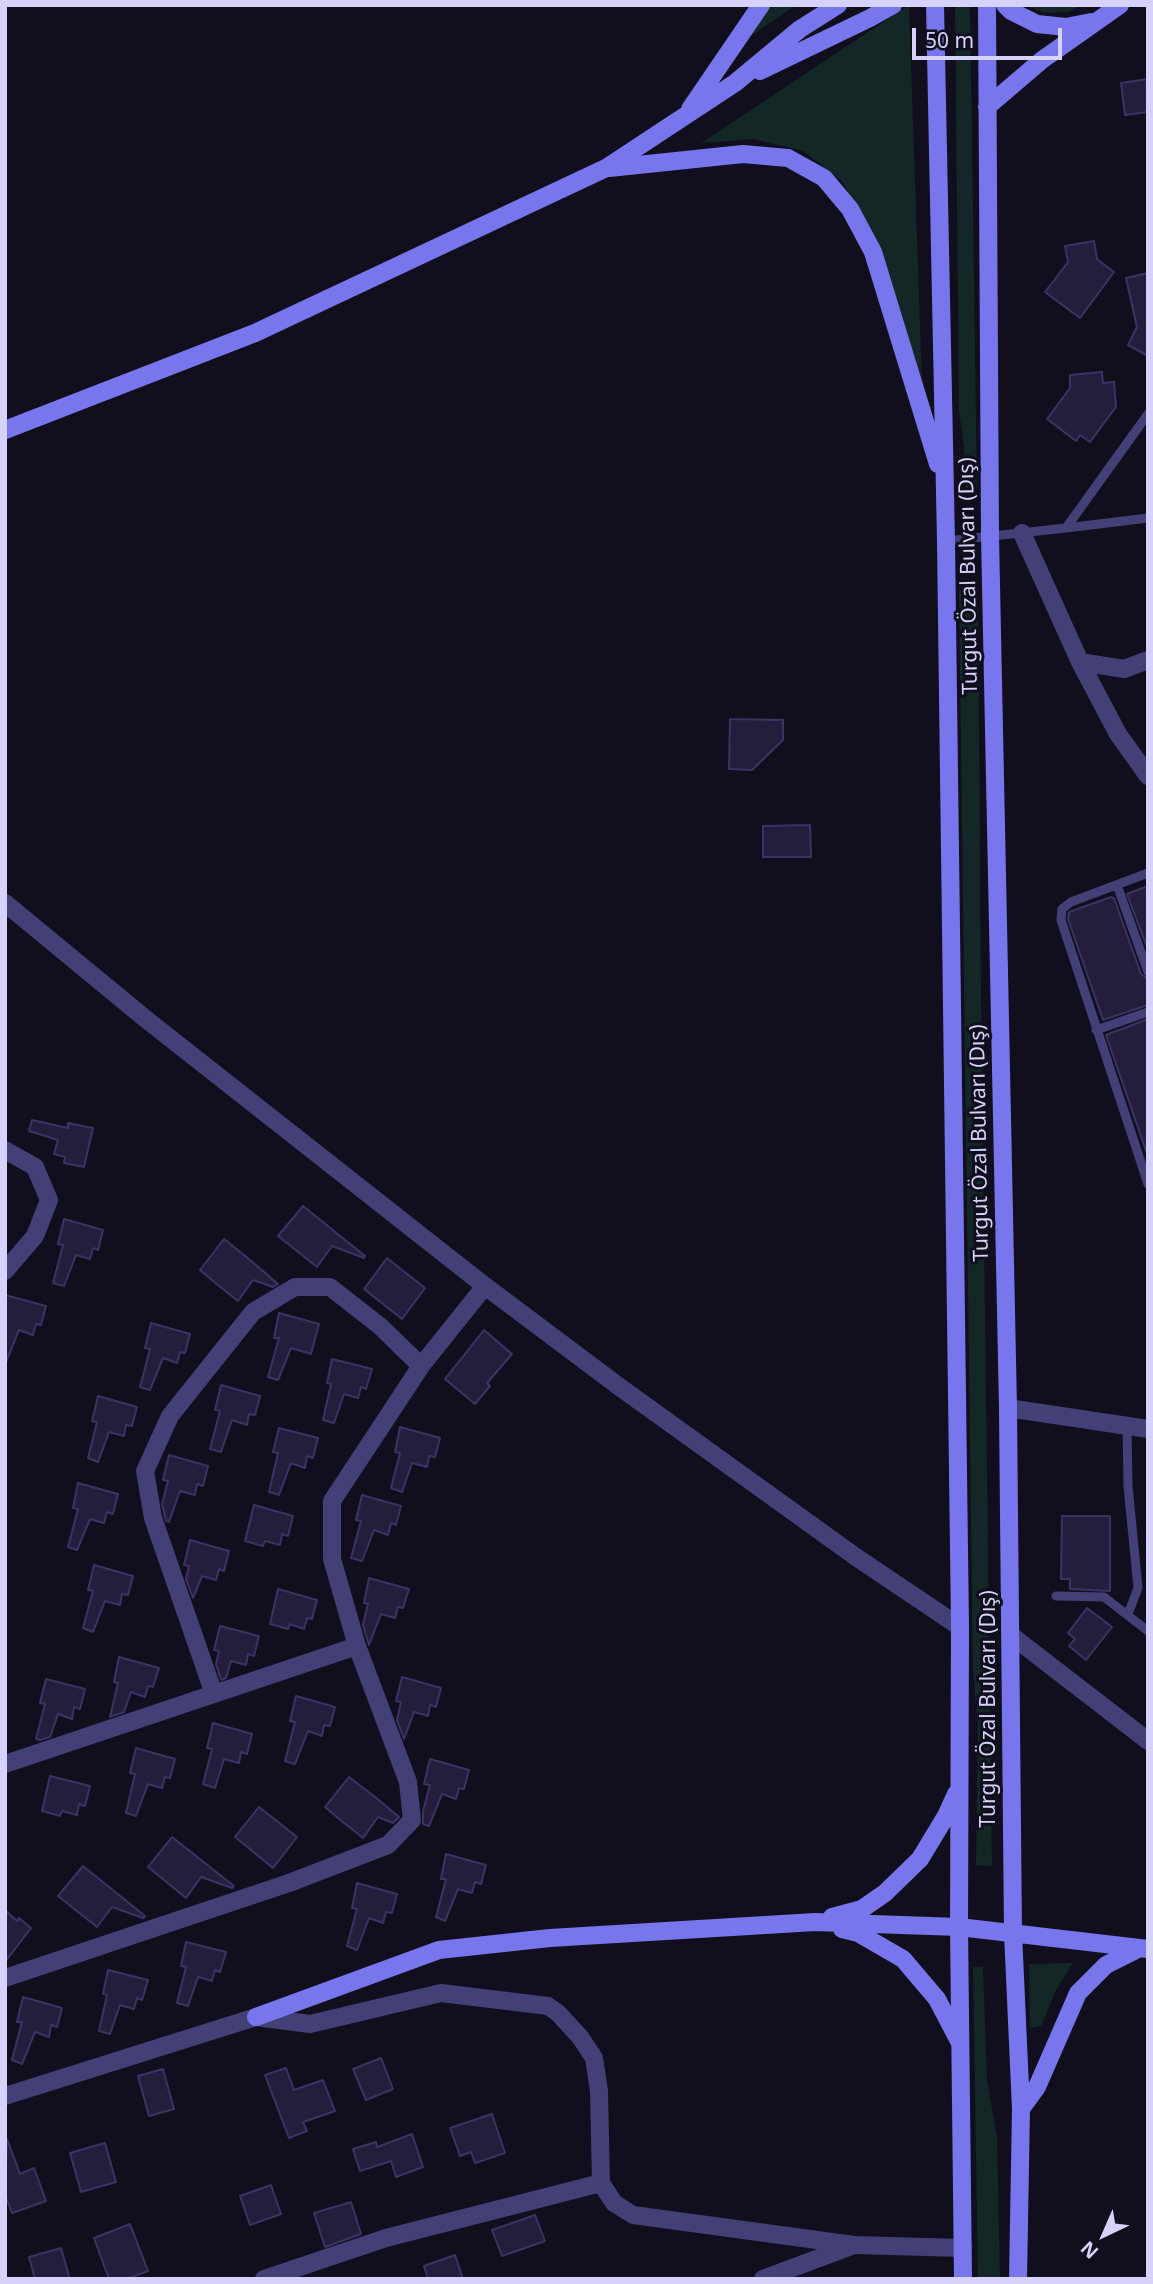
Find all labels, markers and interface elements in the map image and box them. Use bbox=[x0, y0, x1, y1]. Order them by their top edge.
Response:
scale bar bbox=[915, 14, 1066, 58]
text: 50 m bbox=[925, 26, 974, 54]
street label: Turgut Özal Bulvarı (Dış) bbox=[954, 457, 984, 695]
street label: Turgut Özal Bulvarı (Dış) bbox=[965, 1024, 995, 1262]
street label: Turgut Özal Bulvarı (Dış) bbox=[976, 1590, 1002, 1828]
north arrow bbox=[1069, 2200, 1139, 2270]
text: N bbox=[1075, 2235, 1104, 2265]

